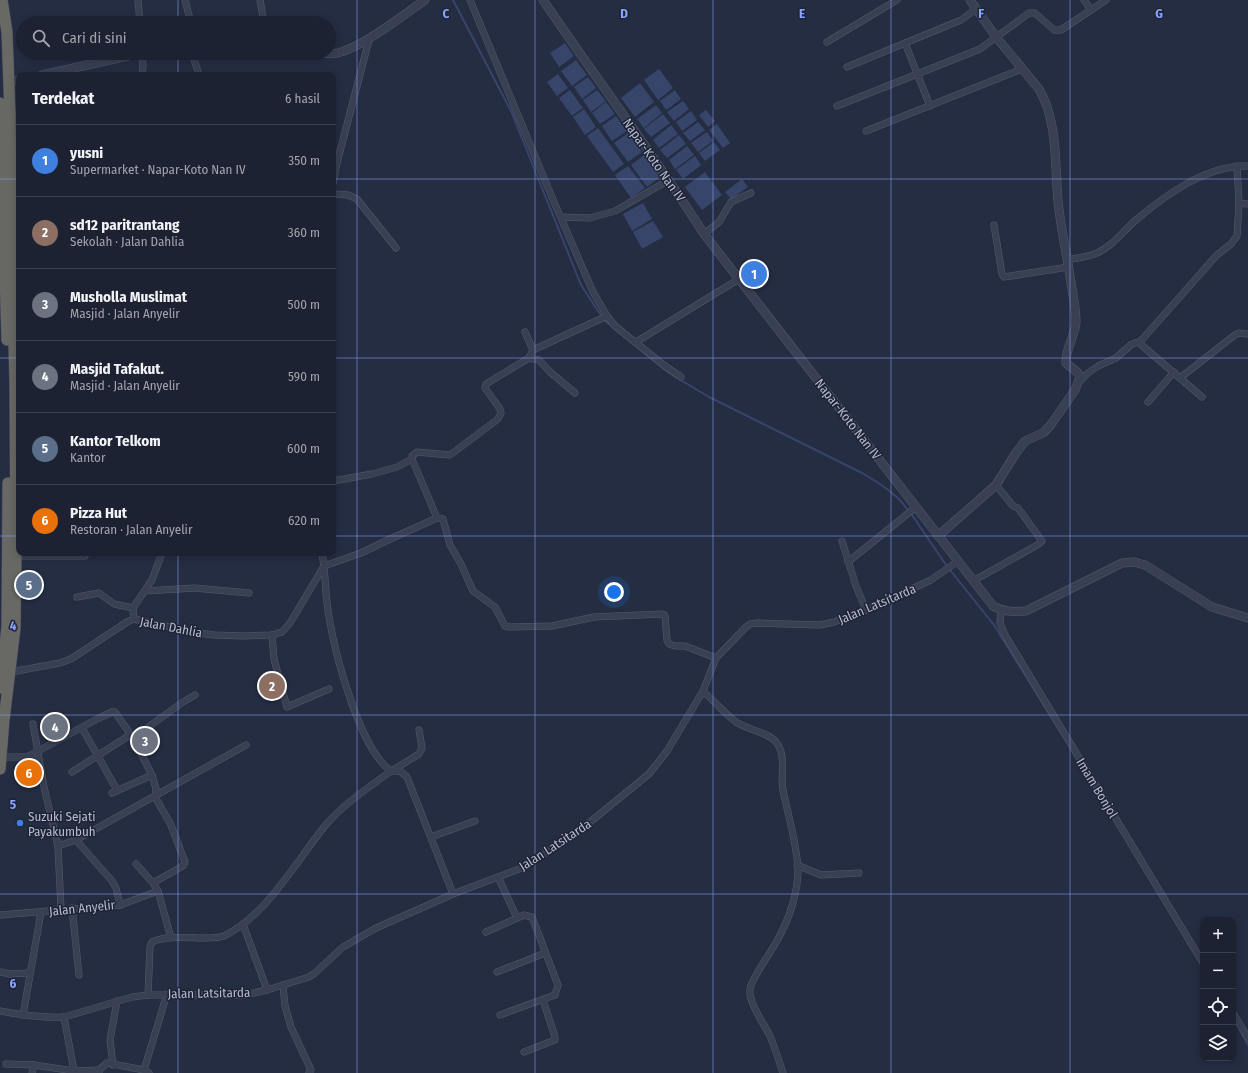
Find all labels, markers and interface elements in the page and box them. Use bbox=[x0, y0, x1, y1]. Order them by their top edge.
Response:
text: C bbox=[443, 6, 450, 21]
text: D bbox=[620, 6, 628, 21]
text: E bbox=[799, 6, 805, 21]
text: F bbox=[978, 6, 984, 21]
text: G bbox=[1155, 6, 1163, 21]
search box bbox=[16, 16, 336, 60]
icon: search bbox=[30, 27, 52, 49]
text: Cari di sini bbox=[62, 29, 127, 47]
text: Terdekat bbox=[32, 88, 94, 109]
text: 6 hasil bbox=[285, 91, 320, 106]
street label: Napar-Koto Nan IV bbox=[620, 116, 688, 205]
text: yusni bbox=[70, 144, 103, 162]
text: 1 bbox=[42, 153, 48, 168]
text: 350 m bbox=[288, 153, 320, 168]
text: Supermarket · Napar-Koto Nan IV bbox=[70, 162, 246, 177]
text: sd12 paritrantang bbox=[70, 216, 180, 234]
text: 2 bbox=[42, 225, 48, 240]
text: 360 m bbox=[288, 225, 320, 240]
text: Sekolah · Jalan Dahlia bbox=[70, 234, 184, 249]
pin: 1 bbox=[741, 259, 767, 289]
text: Musholla Muslimat bbox=[70, 288, 187, 306]
text: 3 bbox=[42, 297, 48, 312]
text: 500 m bbox=[287, 297, 320, 312]
text: Masjid · Jalan Anyelir bbox=[70, 306, 180, 321]
text: Masjid Tafakut. bbox=[70, 360, 164, 378]
text: 4 bbox=[42, 369, 48, 384]
text: 590 m bbox=[288, 369, 320, 384]
street label: Napar-Koto Nan IV bbox=[812, 376, 884, 463]
text: Masjid · Jalan Anyelir bbox=[70, 378, 180, 393]
text: Kantor Telkom bbox=[70, 432, 161, 450]
text: 5 bbox=[42, 441, 48, 456]
text: 600 m bbox=[287, 441, 320, 456]
text: Kantor bbox=[70, 450, 105, 465]
text: Pizza Hut bbox=[70, 504, 127, 522]
text: 6 bbox=[42, 513, 48, 528]
text: 620 m bbox=[288, 513, 320, 528]
text: Restoran · Jalan Anyelir bbox=[70, 522, 192, 537]
pin: 5 bbox=[16, 570, 42, 600]
street label: Jalan Latsitarda bbox=[836, 581, 918, 627]
your location bbox=[604, 582, 624, 602]
street label: Jalan Dahlia bbox=[139, 614, 203, 640]
text: 4 bbox=[10, 618, 17, 633]
pin: 2 bbox=[259, 671, 285, 701]
pin: 4 bbox=[42, 712, 68, 742]
pin: 3 bbox=[132, 726, 158, 756]
street label: Imam Bonjol bbox=[1073, 755, 1121, 821]
pin: 6 bbox=[16, 758, 42, 788]
text: 5 bbox=[10, 797, 16, 812]
place label: Suzuki Sejati Payakumbuh bbox=[28, 809, 96, 839]
street label: Jalan Latsitarda bbox=[516, 816, 594, 874]
marker: Suzuki Sejati Payakumbuh bbox=[15, 818, 25, 828]
street label: Jalan Anyelir bbox=[48, 897, 116, 919]
map controls bbox=[1200, 917, 1236, 1061]
button: + bbox=[1200, 917, 1236, 953]
button: − bbox=[1200, 953, 1236, 989]
text: 6 bbox=[10, 976, 17, 991]
street label: Jalan Latsitarda bbox=[168, 985, 250, 1001]
button: locate bbox=[1200, 989, 1236, 1025]
button: layers bbox=[1200, 1025, 1236, 1061]

